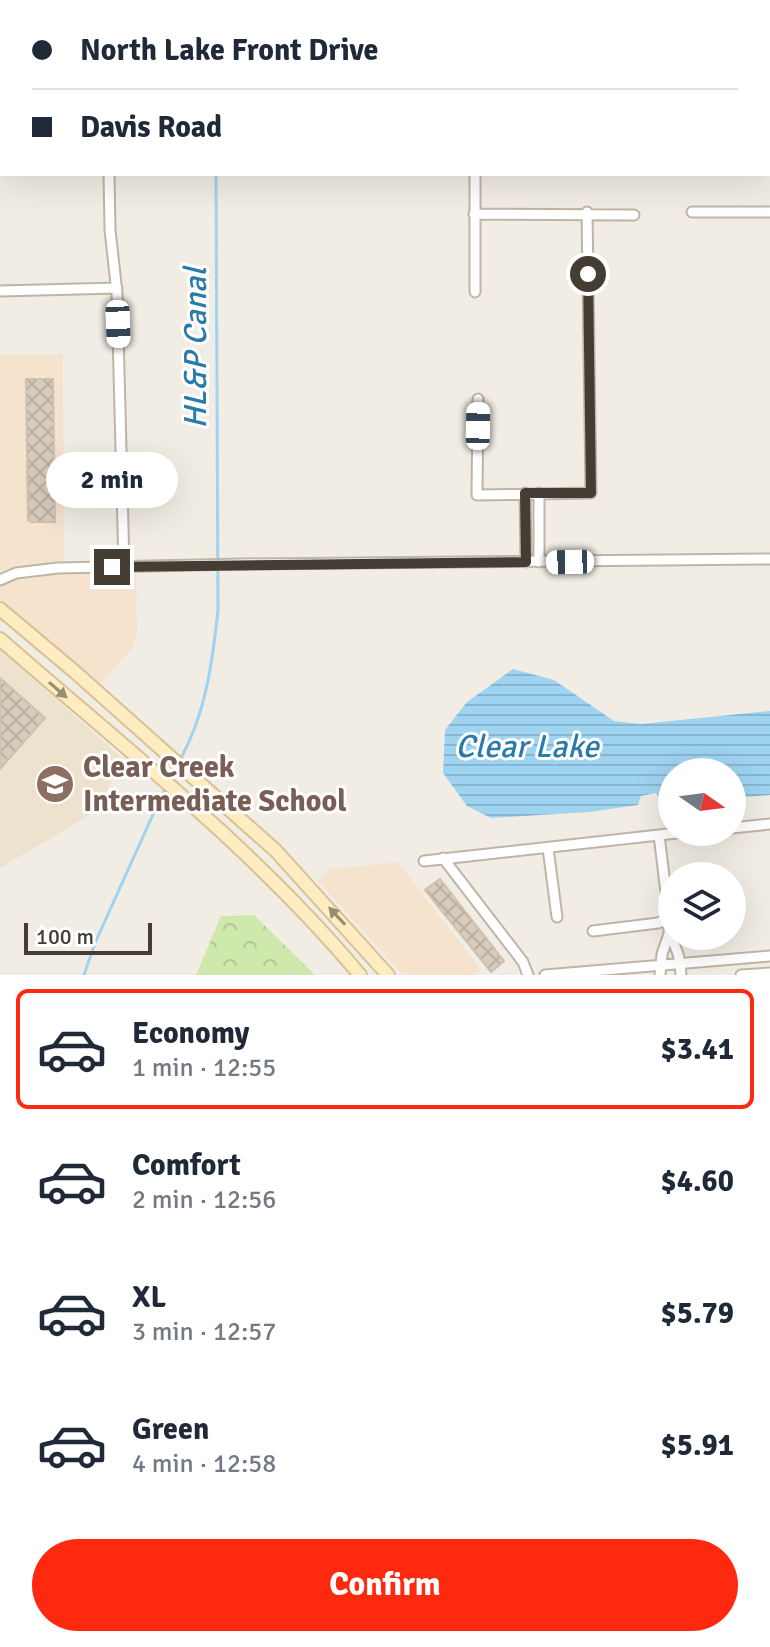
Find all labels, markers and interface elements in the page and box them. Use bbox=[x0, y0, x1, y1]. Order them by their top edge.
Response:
text: North Lake Front Drive bbox=[80, 32, 378, 69]
text: Davis Road bbox=[80, 109, 222, 146]
route start bbox=[570, 256, 606, 292]
water label: HL&P Canal bbox=[176, 265, 215, 429]
car bbox=[105, 300, 131, 348]
car bbox=[466, 402, 490, 450]
callout: 2 min bbox=[46, 451, 178, 507]
text: 2 min bbox=[81, 464, 143, 496]
route end bbox=[94, 549, 130, 585]
car bbox=[546, 550, 594, 574]
one-way arrow bbox=[49, 681, 68, 699]
water label: Clear Lake bbox=[455, 727, 601, 766]
place label: Clear Creek Intermediate School bbox=[83, 749, 347, 820]
north arrow bbox=[658, 758, 746, 846]
map controls bbox=[658, 758, 746, 950]
school or university icon: Clear Creek Intermediate School bbox=[34, 763, 76, 805]
button: layers bbox=[658, 862, 746, 950]
one-way arrow bbox=[329, 907, 347, 926]
scale bar bbox=[24, 919, 152, 955]
text: 100 m bbox=[36, 923, 94, 950]
icon: car bbox=[36, 1013, 108, 1085]
text: Economy bbox=[132, 1015, 249, 1052]
text: $3.41 bbox=[661, 1031, 734, 1068]
text: 1 min · 12:55 bbox=[132, 1052, 276, 1084]
icon: car bbox=[36, 1145, 108, 1217]
text: Comfort bbox=[132, 1147, 241, 1184]
text: $4.60 bbox=[661, 1163, 734, 1200]
text: 2 min · 12:56 bbox=[132, 1184, 276, 1216]
icon: car bbox=[36, 1277, 108, 1349]
text: XL bbox=[132, 1279, 166, 1316]
text: $5.79 bbox=[661, 1295, 734, 1332]
text: 3 min · 12:57 bbox=[132, 1316, 276, 1348]
icon: car bbox=[36, 1409, 108, 1481]
text: Green bbox=[132, 1411, 209, 1448]
text: $5.91 bbox=[661, 1427, 734, 1464]
text: 4 min · 12:58 bbox=[132, 1448, 276, 1480]
button: Confirm bbox=[32, 1539, 738, 1631]

